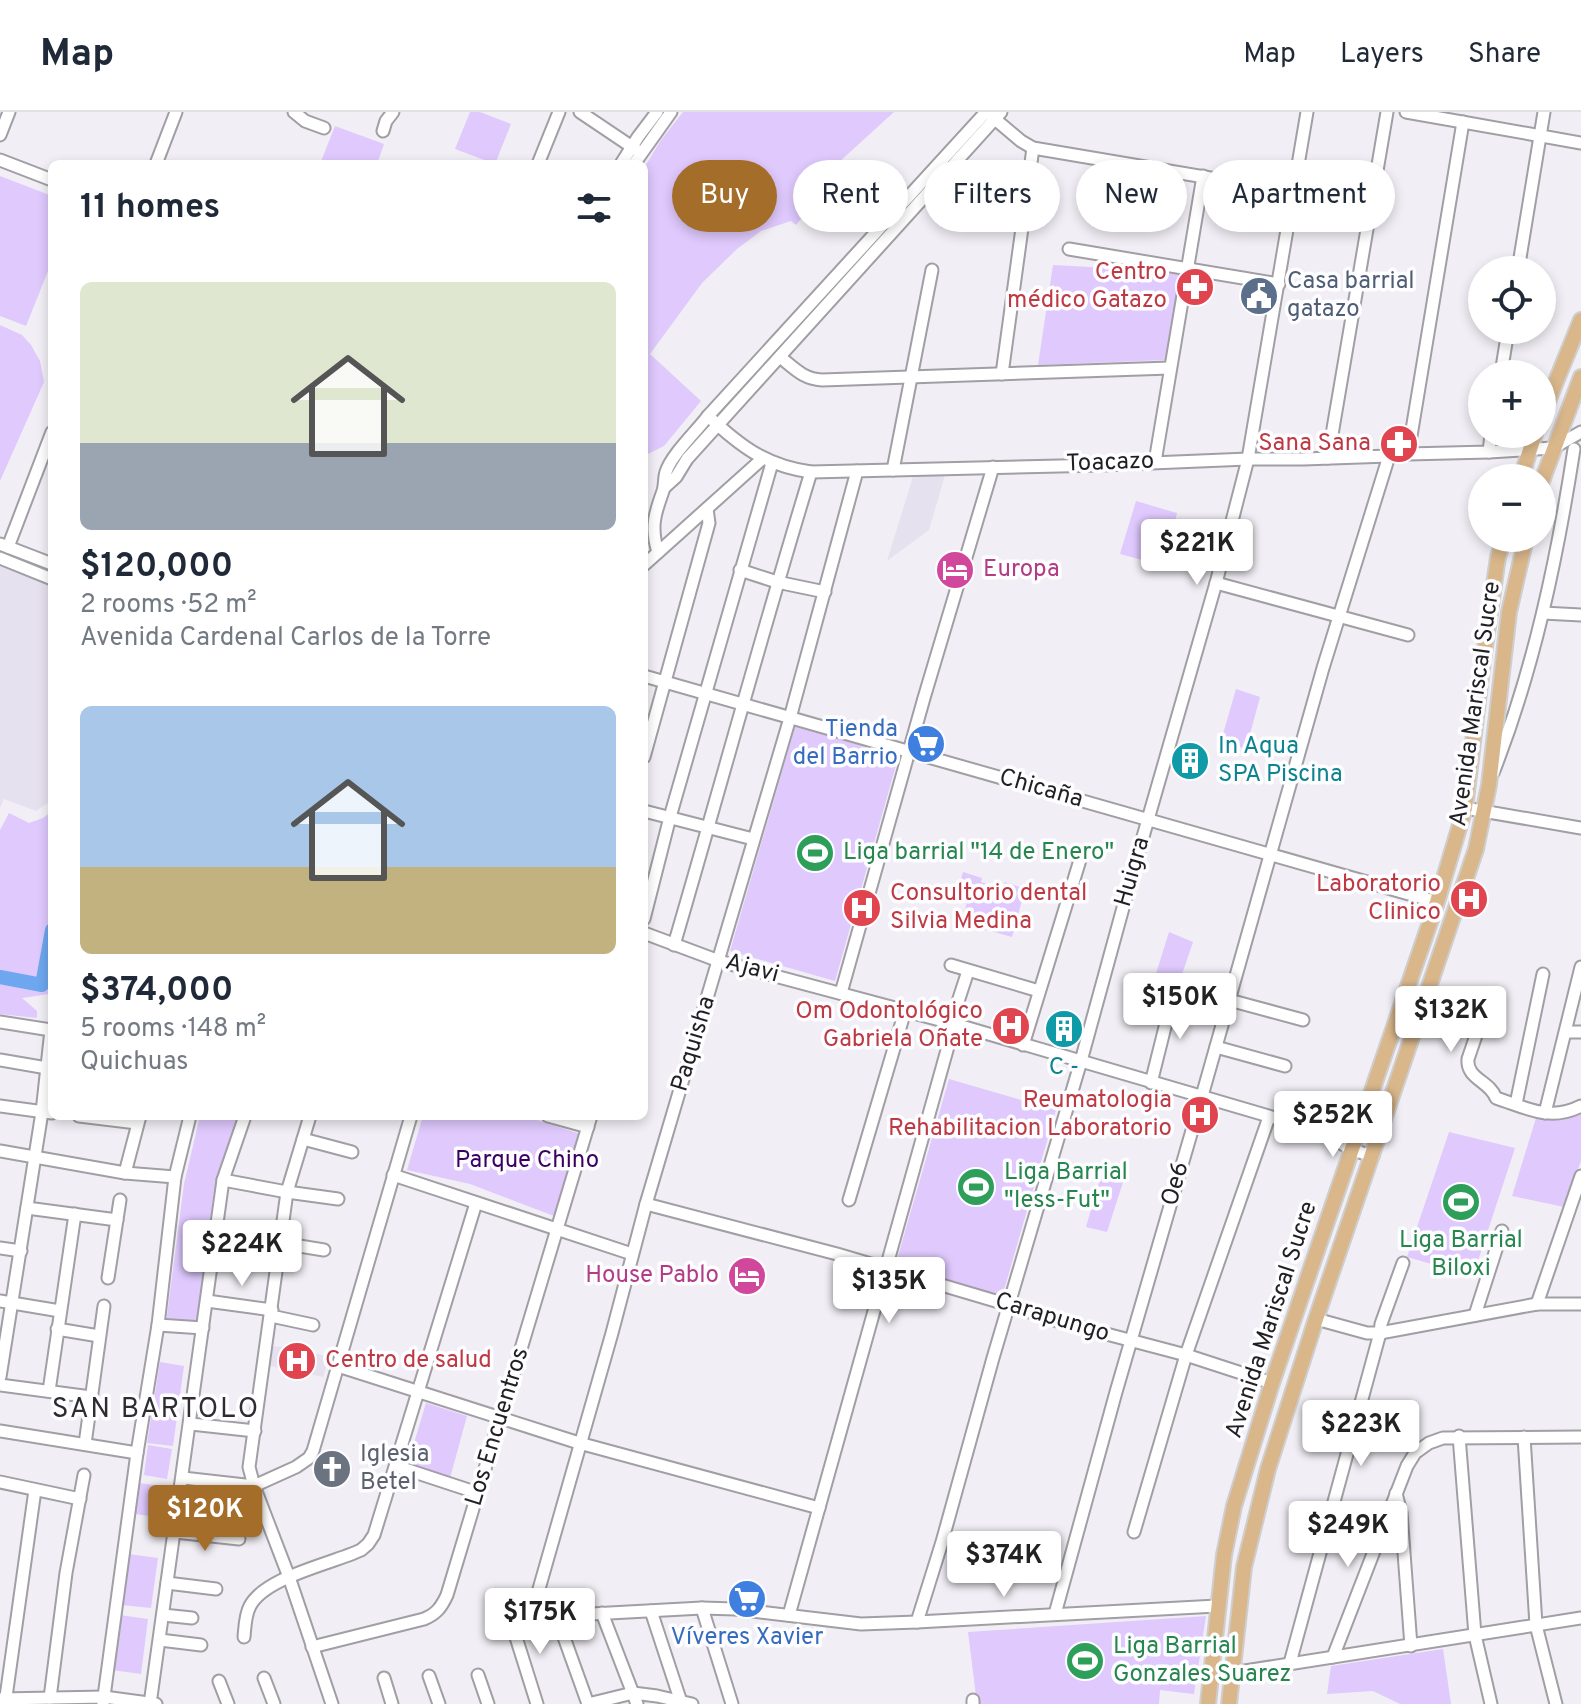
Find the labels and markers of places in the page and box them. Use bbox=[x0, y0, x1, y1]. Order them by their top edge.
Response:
place label: Centro médico Gatazo bbox=[1007, 258, 1167, 316]
pharmacy icon: Centro médico Gatazo bbox=[1174, 266, 1216, 308]
place label: Casa barrial gatazo bbox=[1287, 267, 1415, 325]
public building icon: Casa barrial gatazo bbox=[1238, 275, 1280, 317]
pharmacy icon: Sana Sana bbox=[1378, 423, 1420, 465]
place label: Sana Sana bbox=[1258, 429, 1371, 459]
pin: $221K bbox=[1141, 519, 1253, 587]
hotel icon: Europa bbox=[934, 549, 976, 591]
place label: Europa bbox=[983, 555, 1060, 585]
place label: Tienda del Barrio bbox=[793, 715, 898, 773]
supermarket icon: Tienda del Barrio bbox=[905, 723, 947, 765]
place label: In Aqua SPA Piscina bbox=[1218, 732, 1343, 790]
building icon: In Aqua SPA Piscina bbox=[1169, 740, 1211, 782]
sports icon: Liga barrial "14 de Enero" bbox=[794, 832, 836, 874]
place label: Liga barrial "14 de Enero" bbox=[843, 838, 1114, 868]
place label: Laboratorio Clinico bbox=[1316, 870, 1441, 928]
hospital icon: Laboratorio Clinico bbox=[1448, 878, 1490, 920]
place label: Consultorio dental Silvia Medina bbox=[890, 879, 1087, 937]
hospital icon: Consultorio dental Silvia Medina bbox=[841, 887, 883, 929]
pin: $150K bbox=[1124, 973, 1236, 1041]
pin: $132K bbox=[1395, 986, 1507, 1054]
place label: Om Odontológico Gabriela Oñate bbox=[795, 997, 983, 1055]
hospital icon: Om Odontológico Gabriela Oñate bbox=[990, 1005, 1032, 1047]
building icon: C - bbox=[1043, 1008, 1085, 1050]
place label: C - bbox=[1049, 1053, 1079, 1083]
place label: Reumatologia Rehabilitacion Laboratorio bbox=[888, 1086, 1172, 1144]
pin: $252K bbox=[1277, 1091, 1389, 1159]
hospital icon: Reumatologia Rehabilitacion Laboratorio bbox=[1179, 1094, 1221, 1136]
place label: Liga Barrial "Iess-Fut" bbox=[1004, 1158, 1128, 1216]
sports icon: Liga Barrial "Iess-Fut" bbox=[955, 1166, 997, 1208]
sports icon: Liga Barrial Biloxi bbox=[1440, 1181, 1482, 1223]
pin: $224K bbox=[186, 1220, 298, 1288]
place label: Liga Barrial Biloxi bbox=[1399, 1226, 1523, 1284]
hotel icon: House Pablo bbox=[726, 1255, 768, 1297]
pin: $135K bbox=[833, 1257, 945, 1325]
place label: House Pablo bbox=[585, 1261, 719, 1291]
hospital icon: Centro de salud bbox=[276, 1340, 318, 1382]
place label: Centro de salud bbox=[325, 1346, 492, 1376]
pin: $223K bbox=[1305, 1400, 1417, 1468]
place label: Iglesia Betel bbox=[360, 1440, 429, 1498]
church icon: Iglesia Betel bbox=[311, 1448, 353, 1490]
pin: $120K bbox=[149, 1485, 261, 1553]
pin: $249K bbox=[1292, 1501, 1404, 1569]
pin: $374K bbox=[948, 1531, 1060, 1599]
supermarket icon: Víveres Xavier bbox=[726, 1578, 768, 1620]
pin: $175K bbox=[484, 1588, 596, 1656]
place label: Víveres Xavier bbox=[670, 1623, 824, 1653]
place label: Liga Barrial Gonzales Suarez bbox=[1113, 1632, 1291, 1690]
sports icon: Liga Barrial Gonzales Suarez bbox=[1064, 1640, 1106, 1682]

